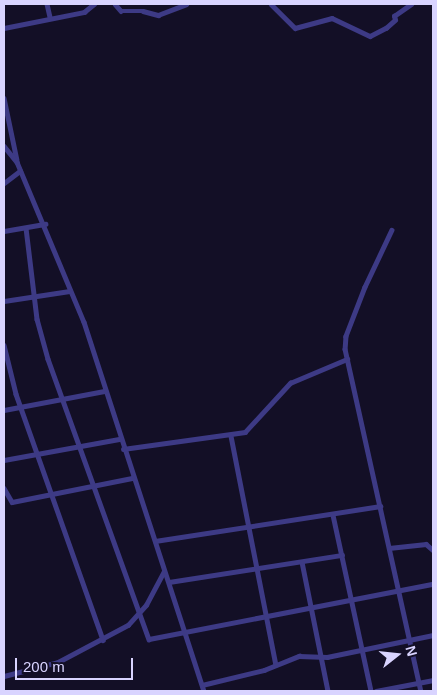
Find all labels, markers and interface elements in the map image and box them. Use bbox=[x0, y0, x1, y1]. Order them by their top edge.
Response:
north arrow bbox=[372, 630, 422, 680]
text: N bbox=[402, 644, 421, 658]
scale bar bbox=[18, 648, 135, 680]
text: 200 m bbox=[23, 658, 65, 675]

